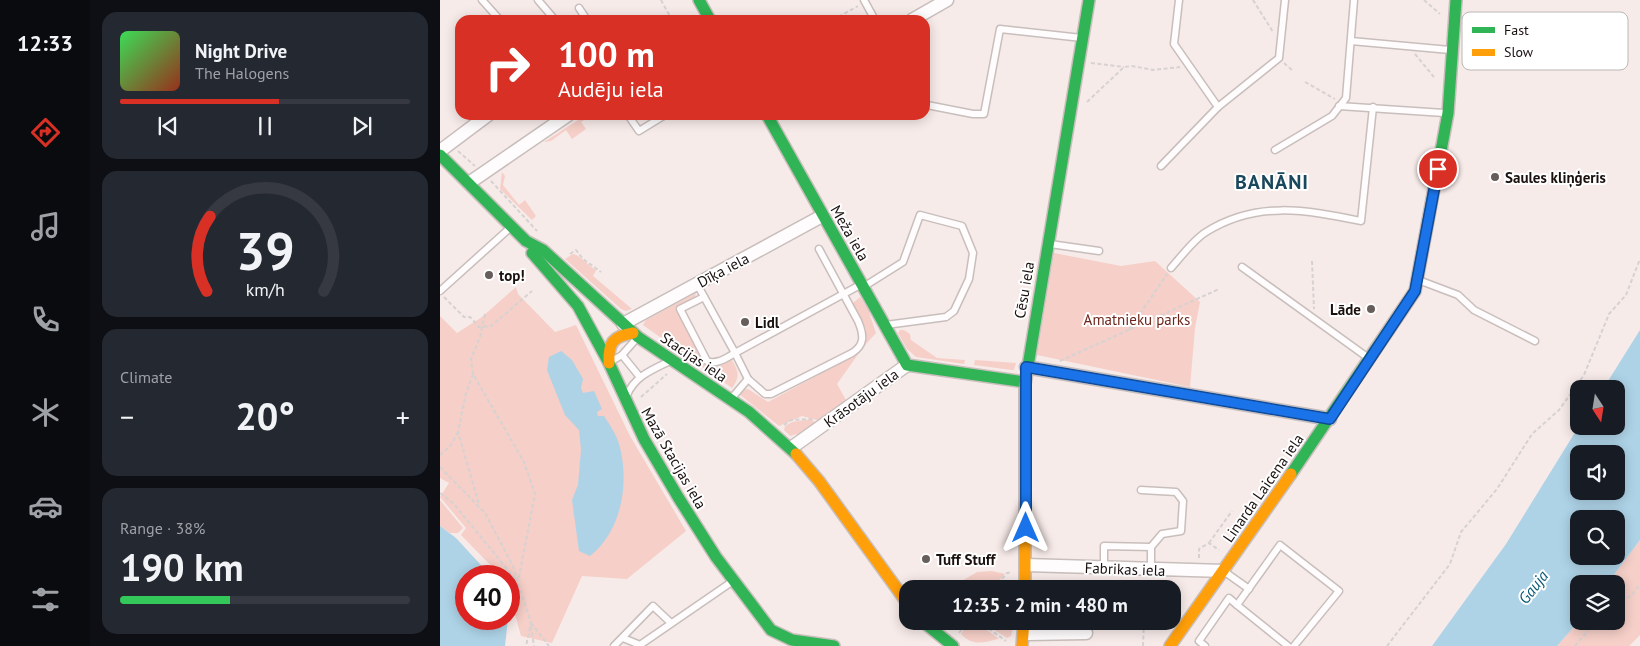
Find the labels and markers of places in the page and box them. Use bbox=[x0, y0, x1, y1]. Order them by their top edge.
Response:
pin bbox=[1417, 148, 1459, 190]
place label: Saules kliņģeris bbox=[1505, 168, 1606, 188]
marker: Saules kliņģeris bbox=[1489, 171, 1501, 183]
place label: top! bbox=[499, 266, 525, 285]
marker: top! bbox=[483, 269, 495, 281]
place label: Lāde bbox=[1330, 300, 1361, 319]
marker: Lāde bbox=[1365, 303, 1377, 315]
place label: Lidl bbox=[755, 313, 780, 332]
marker: Lidl bbox=[739, 316, 751, 328]
place label: Tuff Stuff bbox=[936, 550, 997, 569]
marker: Tuff Stuff bbox=[920, 553, 932, 565]

